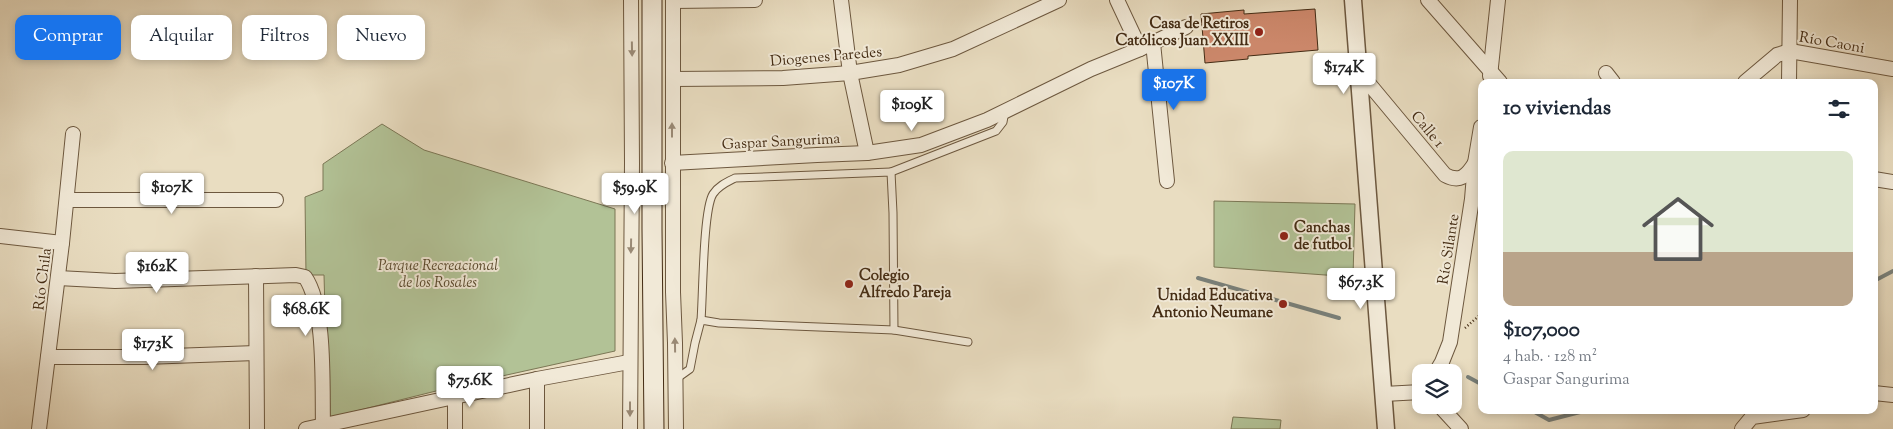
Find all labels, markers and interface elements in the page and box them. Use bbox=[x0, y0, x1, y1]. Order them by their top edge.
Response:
place label: Casa de Retiros Católicos Juan XXIII bbox=[1115, 14, 1249, 52]
chip: Comprar bbox=[15, 15, 121, 60]
chip: Alquilar bbox=[131, 15, 232, 60]
chip: Filtros bbox=[242, 15, 327, 60]
chip: Nuevo bbox=[337, 15, 425, 60]
marker: Casa de Retiros Católicos Juan XXIII bbox=[1253, 26, 1265, 38]
street label: Río Caoni bbox=[1797, 27, 1866, 60]
one-way arrow bbox=[628, 41, 636, 57]
street label: Diogenes Paredes bbox=[769, 42, 883, 73]
pin: $174K bbox=[1309, 52, 1379, 95]
text: $174K bbox=[1324, 57, 1364, 80]
pin: $107K bbox=[1139, 68, 1209, 111]
text: $107K bbox=[1153, 73, 1195, 96]
pin: $109K bbox=[877, 90, 947, 132]
text: $109K bbox=[891, 94, 933, 117]
text: 10 viviendas bbox=[1503, 94, 1611, 124]
icon: filters bbox=[1825, 95, 1853, 123]
street label: Calle 1 bbox=[1405, 107, 1448, 153]
one-way arrow bbox=[668, 122, 676, 138]
street label: Gaspar Sangurima bbox=[721, 129, 841, 156]
pin: $107K bbox=[137, 172, 207, 215]
pin: $59.9K bbox=[594, 172, 676, 215]
text: $107K bbox=[151, 177, 193, 200]
text: $59.9K bbox=[613, 177, 657, 200]
icon: home bbox=[1633, 184, 1723, 274]
street label: Río Silante bbox=[1434, 212, 1465, 286]
place label: Canchas de futbol bbox=[1294, 218, 1353, 256]
marker: Canchas de futbol bbox=[1278, 230, 1290, 242]
one-way arrow bbox=[627, 238, 635, 254]
street label: Río Chila bbox=[29, 247, 58, 312]
pin: $162K bbox=[122, 252, 192, 294]
text: $162K bbox=[137, 256, 177, 279]
park label: Parque Recreacional de los Rosales bbox=[378, 256, 498, 294]
place label: Colegio Alfredo Pareja bbox=[859, 266, 952, 304]
pin: $67.3K bbox=[1320, 268, 1402, 310]
text: $67.3K bbox=[1338, 272, 1384, 295]
marker: Colegio Alfredo Pareja bbox=[843, 278, 855, 290]
place label: Unidad Educativa Antonio Neumane bbox=[1152, 286, 1273, 324]
pin: $68.6K bbox=[265, 294, 347, 337]
marker: Unidad Educativa Antonio Neumane bbox=[1277, 298, 1289, 310]
text: $68.6K bbox=[282, 299, 330, 322]
text: $107,000 bbox=[1503, 316, 1580, 346]
pin: $173K bbox=[118, 328, 188, 371]
text: $173K bbox=[133, 333, 173, 356]
one-way arrow bbox=[671, 337, 679, 353]
text: 4 hab. · 128 m² bbox=[1503, 346, 1597, 369]
map controls bbox=[1412, 364, 1462, 414]
button: layers bbox=[1412, 364, 1462, 414]
pin: $75.6K bbox=[429, 366, 511, 408]
text: Gaspar Sangurima bbox=[1503, 369, 1630, 392]
text: $75.6K bbox=[447, 370, 493, 393]
one-way arrow bbox=[626, 401, 634, 417]

